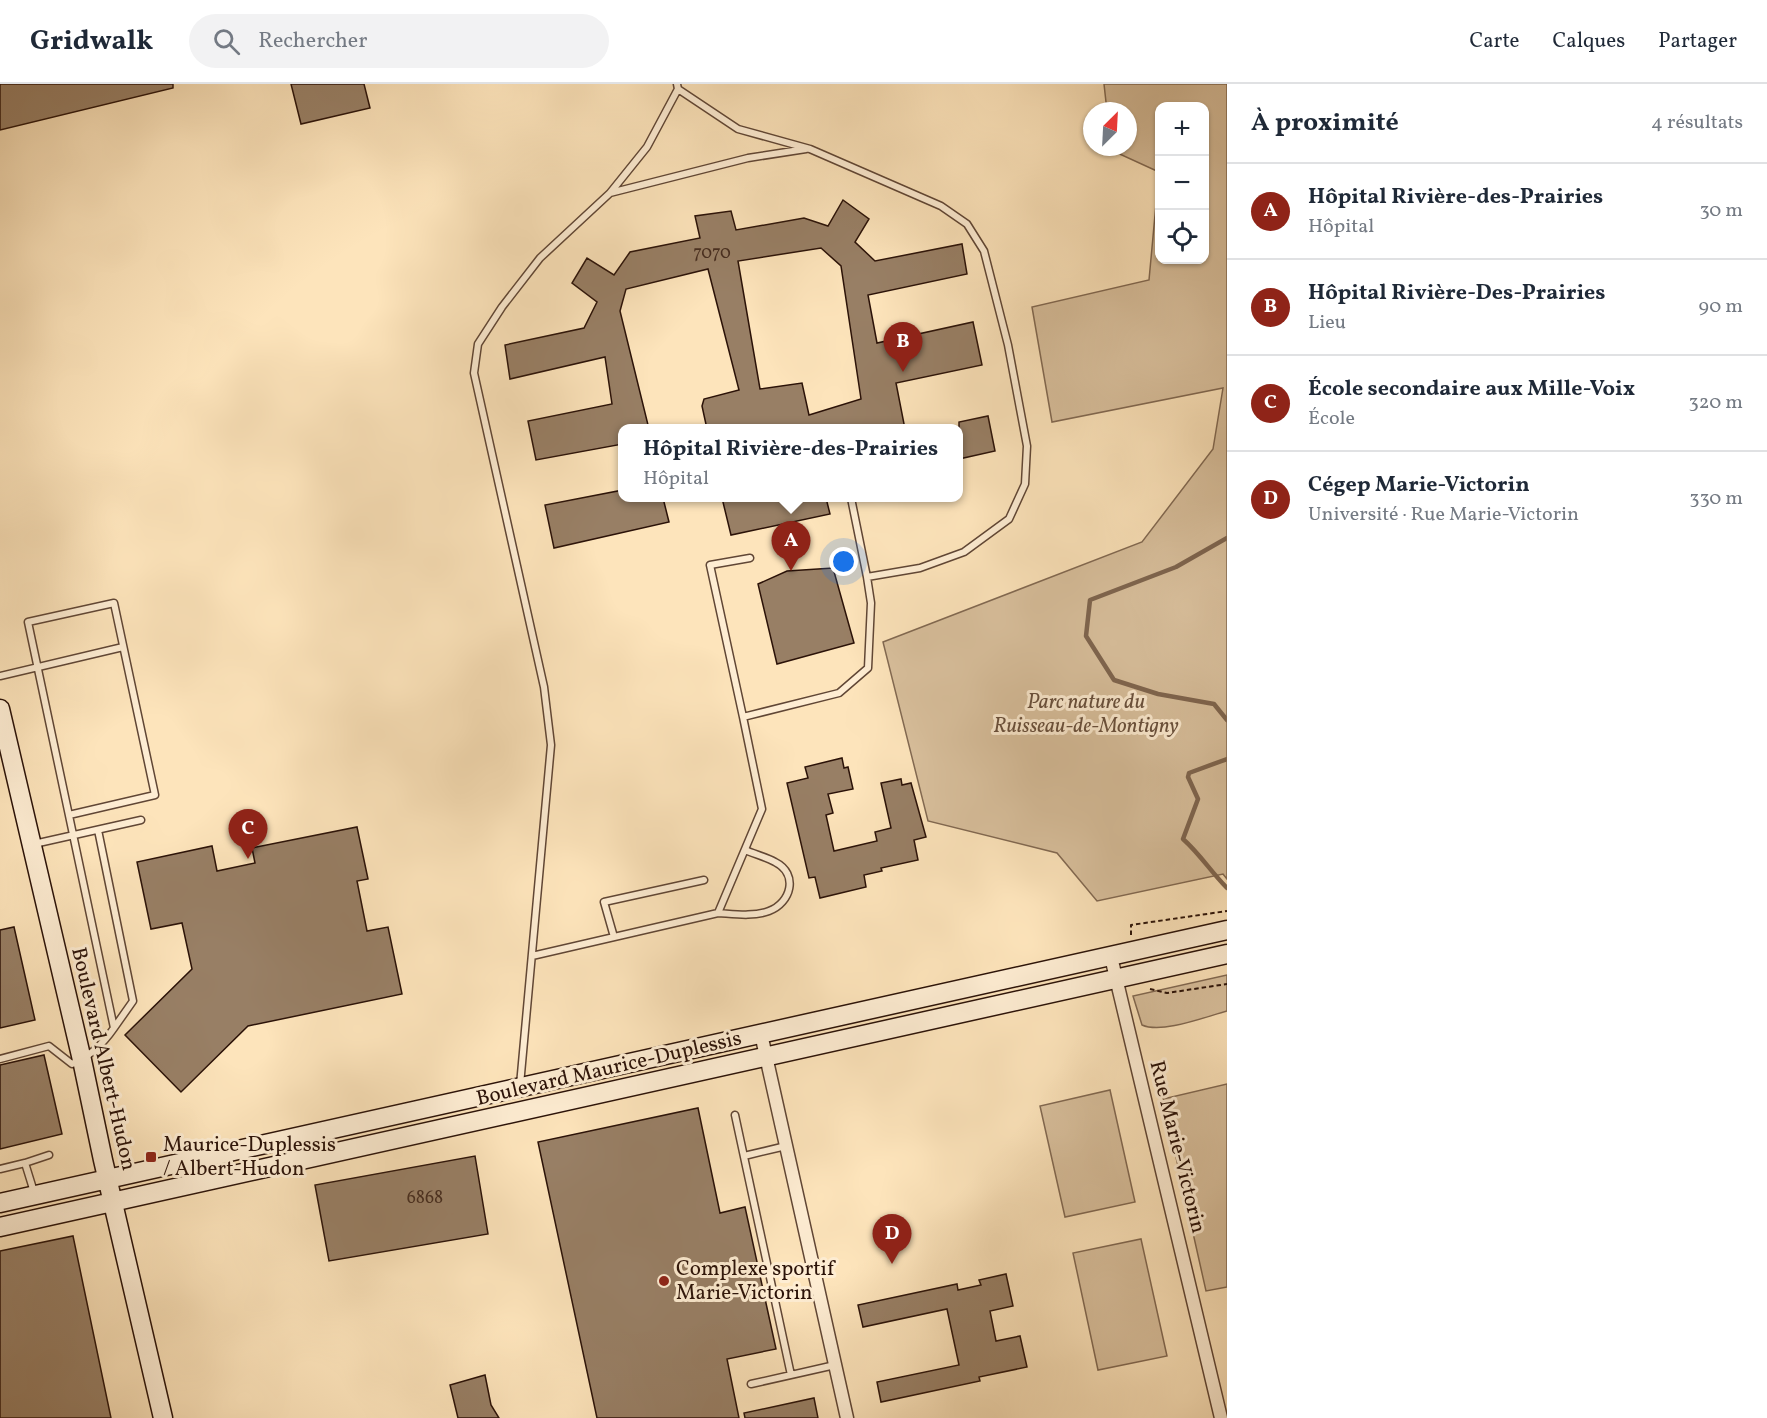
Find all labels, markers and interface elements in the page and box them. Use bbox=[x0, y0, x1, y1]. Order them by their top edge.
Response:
search box bbox=[189, 14, 609, 68]
text: Gridwalk bbox=[30, 22, 153, 61]
icon: search bbox=[210, 25, 243, 58]
text: Rechercher bbox=[258, 26, 367, 57]
text: Carte bbox=[1469, 27, 1520, 56]
text: Calques bbox=[1553, 27, 1625, 56]
text: Partager bbox=[1658, 27, 1737, 56]
north arrow bbox=[1083, 102, 1137, 156]
map controls bbox=[1155, 102, 1209, 264]
button: + bbox=[1155, 102, 1209, 156]
text: À proximité bbox=[1251, 105, 1399, 141]
text: 4 résultats bbox=[1651, 109, 1743, 137]
button: − bbox=[1155, 156, 1209, 210]
text: Hôpital Rivière-des-Prairies bbox=[1308, 182, 1603, 213]
text: A bbox=[1263, 197, 1278, 225]
text: 30 m bbox=[1699, 197, 1743, 225]
button: locate bbox=[1155, 210, 1209, 264]
text: Hôpital bbox=[1308, 213, 1374, 241]
house number: 7070 bbox=[693, 241, 731, 266]
text: Hôpital Rivière-Des-Prairies bbox=[1308, 278, 1605, 309]
text: B bbox=[1264, 293, 1277, 321]
text: 90 m bbox=[1699, 293, 1743, 321]
text: Lieu bbox=[1308, 309, 1346, 337]
pin: B bbox=[884, 322, 922, 372]
text: École secondaire aux Mille-Voix bbox=[1308, 374, 1635, 405]
text: C bbox=[1264, 389, 1277, 417]
text: 320 m bbox=[1688, 389, 1743, 417]
text: École bbox=[1308, 405, 1355, 433]
popup bbox=[618, 424, 963, 502]
text: Hôpital Rivière-des-Prairies bbox=[643, 434, 938, 465]
text: Hôpital bbox=[643, 465, 709, 493]
text: Cégep Marie-Victorin bbox=[1308, 470, 1530, 501]
text: D bbox=[1263, 485, 1278, 513]
text: 330 m bbox=[1689, 485, 1743, 513]
text: Université · Rue Marie-Victorin bbox=[1308, 501, 1579, 529]
pin: A bbox=[772, 522, 810, 571]
your location bbox=[829, 547, 858, 576]
park label: Parc nature du Ruisseau-de-Montigny bbox=[993, 688, 1179, 741]
pin: C bbox=[228, 810, 268, 859]
street label: Boulevard Albert-Hudon bbox=[63, 945, 143, 1173]
street label: Boulevard Maurice-Duplessis bbox=[473, 1024, 745, 1114]
street label: Rue Marie-Victorin bbox=[1142, 1058, 1212, 1236]
place label: Maurice-Duplessis / Albert-Hudon bbox=[163, 1131, 336, 1184]
marker: Maurice-Duplessis / Albert-Hudon bbox=[144, 1150, 158, 1164]
house number: 6868 bbox=[407, 1186, 443, 1211]
pin: D bbox=[872, 1214, 912, 1264]
place label: Complexe sportif Marie-Victorin bbox=[676, 1255, 836, 1308]
marker: Complexe sportif Marie-Victorin bbox=[657, 1274, 671, 1288]

